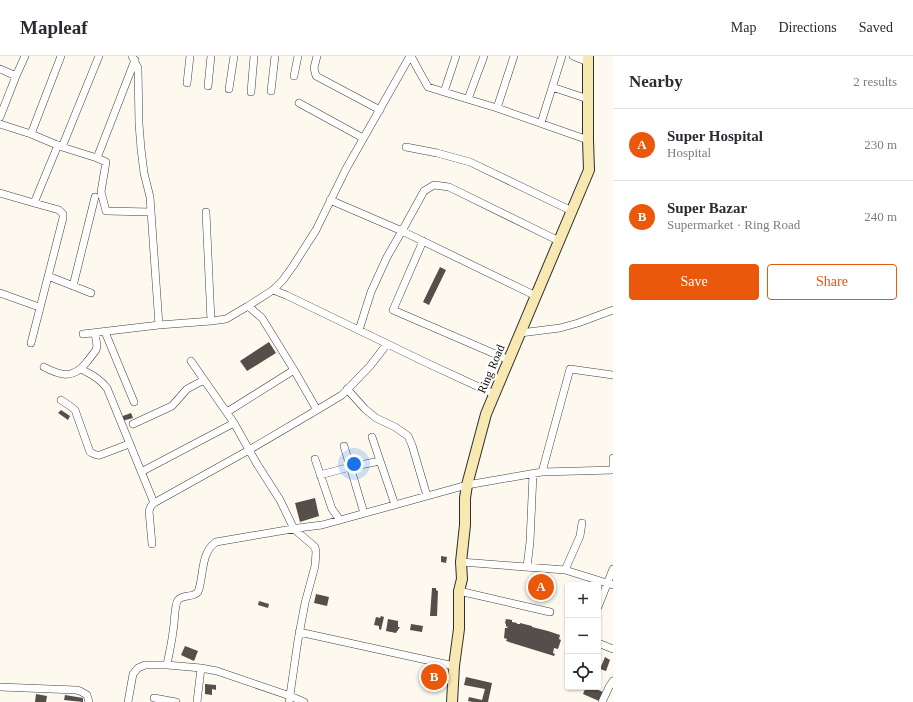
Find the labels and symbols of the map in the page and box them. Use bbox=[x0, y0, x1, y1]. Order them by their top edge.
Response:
street label: Ring Road bbox=[474, 342, 508, 396]
your location bbox=[344, 454, 364, 474]
pin: A bbox=[528, 572, 554, 602]
pin: B bbox=[421, 662, 447, 692]

